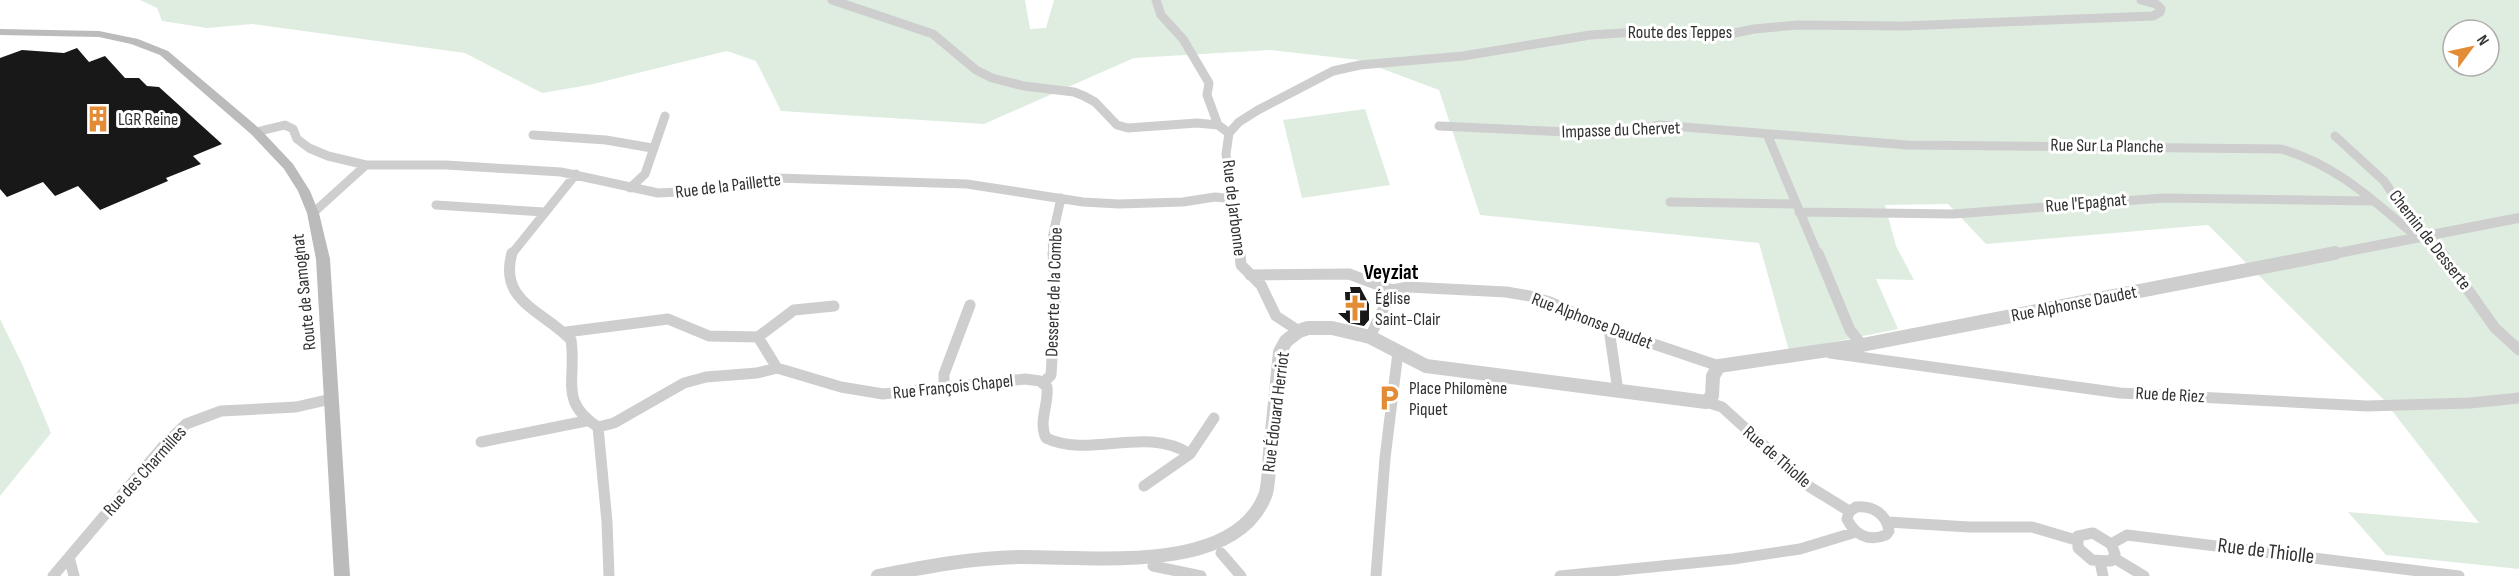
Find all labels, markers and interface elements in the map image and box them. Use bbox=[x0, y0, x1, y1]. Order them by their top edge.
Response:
north arrow bbox=[2441, 18, 2501, 78]
street label: Route des Teppes bbox=[1628, 22, 1732, 43]
text: N bbox=[2472, 32, 2493, 49]
building icon: LGR Reine bbox=[83, 104, 113, 134]
place label: LGR Reine bbox=[118, 109, 178, 130]
street label: Impasse du Chervet bbox=[1561, 117, 1681, 143]
street label: Rue Sur La Planche bbox=[2050, 135, 2164, 157]
street label: Rue de Jarbonne bbox=[1218, 159, 1250, 257]
street label: Rue de la Paillette bbox=[674, 169, 782, 203]
street label: Chemin de Desserte bbox=[2385, 186, 2475, 294]
street label: Rue l'Epagnat bbox=[2045, 189, 2128, 217]
street label: Desserte de la Combe bbox=[1041, 227, 1067, 357]
street label: Route de Samognat bbox=[287, 232, 321, 351]
district label: Veyziat bbox=[1363, 260, 1419, 285]
street label: Rue Alphonse Daudet bbox=[2009, 281, 2139, 326]
place label: Église Saint-Clair bbox=[1375, 288, 1440, 330]
street label: Rue Alphonse Daudet bbox=[1529, 288, 1656, 354]
church icon: Église Saint-Clair bbox=[1340, 293, 1370, 323]
street label: Rue Édouard Herriot bbox=[1258, 350, 1294, 473]
street label: Rue François Chapel bbox=[892, 370, 1014, 404]
place label: Place Philomène Piquet bbox=[1409, 378, 1507, 420]
parking icon: Place Philomène Piquet bbox=[1374, 383, 1404, 413]
street label: Rue de Riez bbox=[2135, 383, 2205, 407]
street label: Rue des Charmilles bbox=[99, 422, 191, 520]
street label: Rue de Thiolle bbox=[1739, 422, 1815, 492]
street label: Rue de Thiolle bbox=[2216, 533, 2316, 569]

